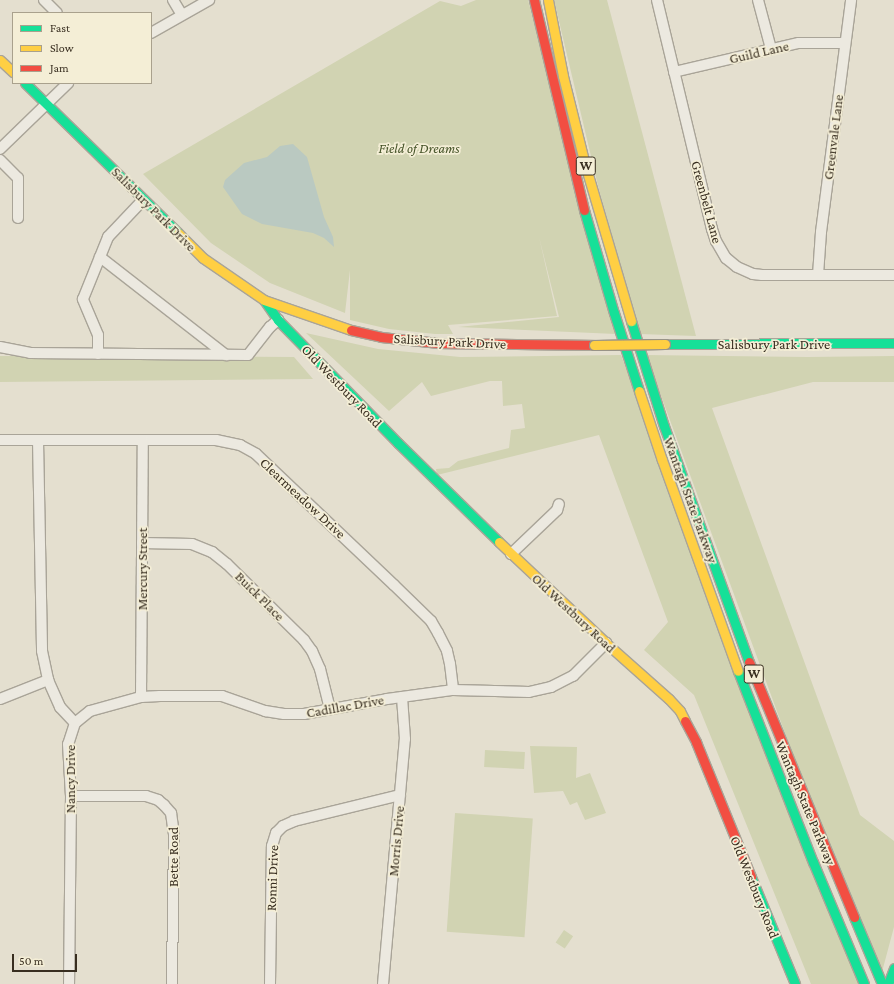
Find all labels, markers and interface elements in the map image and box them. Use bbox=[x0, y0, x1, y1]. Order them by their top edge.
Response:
legend bbox=[12, 12, 152, 84]
text: Fast bbox=[50, 21, 70, 35]
street label: Guild Lane bbox=[728, 37, 790, 67]
text: Slow bbox=[50, 41, 74, 55]
text: Jam bbox=[50, 61, 69, 75]
street label: Greenvale Lane bbox=[819, 93, 847, 181]
park label: Field of Dreams bbox=[378, 140, 460, 156]
road number: W bbox=[575, 155, 597, 177]
street label: Greenbelt Lane bbox=[688, 159, 726, 245]
street label: Salisbury Park Drive bbox=[108, 163, 200, 255]
street label: Salisbury Park Drive bbox=[393, 330, 507, 352]
street label: Salisbury Park Drive bbox=[718, 336, 830, 352]
street label: Old Westbury Road bbox=[298, 341, 386, 431]
street label: Wantagh State Parkway bbox=[660, 435, 722, 565]
street label: Clearmeadow Drive bbox=[257, 454, 349, 542]
street label: Mercury Street bbox=[134, 528, 150, 610]
street label: Buick Place bbox=[232, 568, 288, 624]
street label: Old Westbury Road bbox=[529, 570, 619, 656]
road number: W bbox=[743, 663, 765, 685]
street label: Cadillac Drive bbox=[305, 691, 385, 721]
street label: Wantagh State Parkway bbox=[772, 739, 840, 867]
street label: Nancy Drive bbox=[62, 745, 78, 813]
street label: Morris Drive bbox=[385, 805, 407, 877]
street label: Bette Road bbox=[165, 827, 181, 887]
street label: Old Westbury Road bbox=[727, 833, 783, 941]
street label: Ronni Drive bbox=[262, 845, 282, 911]
scale bar bbox=[14, 946, 79, 972]
text: 50 m bbox=[19, 954, 43, 968]

